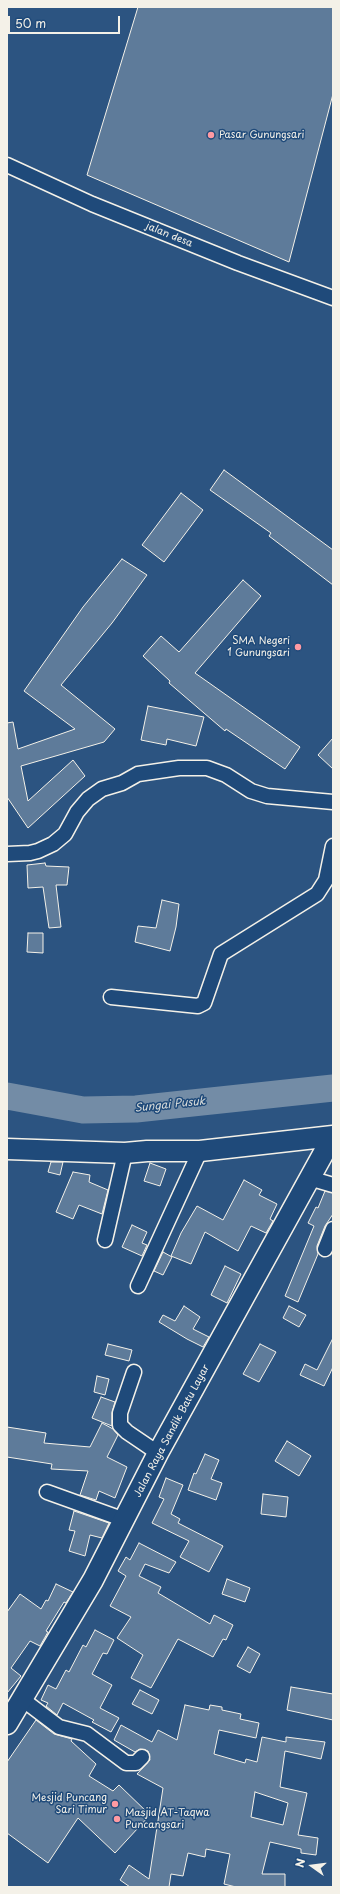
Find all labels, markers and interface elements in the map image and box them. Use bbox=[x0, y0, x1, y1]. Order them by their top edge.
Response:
scale bar bbox=[10, 8, 122, 34]
text: 50 m bbox=[15, 14, 46, 32]
place label: Pasar Gunungsari bbox=[219, 129, 304, 141]
marker: Pasar Gunungsari bbox=[206, 130, 216, 140]
street label: jalan desa bbox=[144, 220, 194, 250]
place label: SMA Negeri 1 Gunungsari bbox=[227, 635, 290, 658]
marker: SMA Negeri 1 Gunungsari bbox=[293, 642, 303, 652]
water label: Sungai Pusuk bbox=[134, 1095, 206, 1115]
street label: Jalan Raya Sandik Batu Layar bbox=[132, 1363, 212, 1499]
place label: Mesjid Puncang Sari Timur bbox=[32, 1792, 107, 1816]
marker: Mesjid Puncang Sari Timur bbox=[110, 1799, 120, 1809]
place label: Masjid AT-Taqwa Puncangsari bbox=[125, 1807, 209, 1830]
marker: Masjid AT-Taqwa Puncangsari bbox=[112, 1814, 122, 1824]
north arrow bbox=[292, 1846, 332, 1886]
text: N bbox=[291, 1857, 309, 1869]

